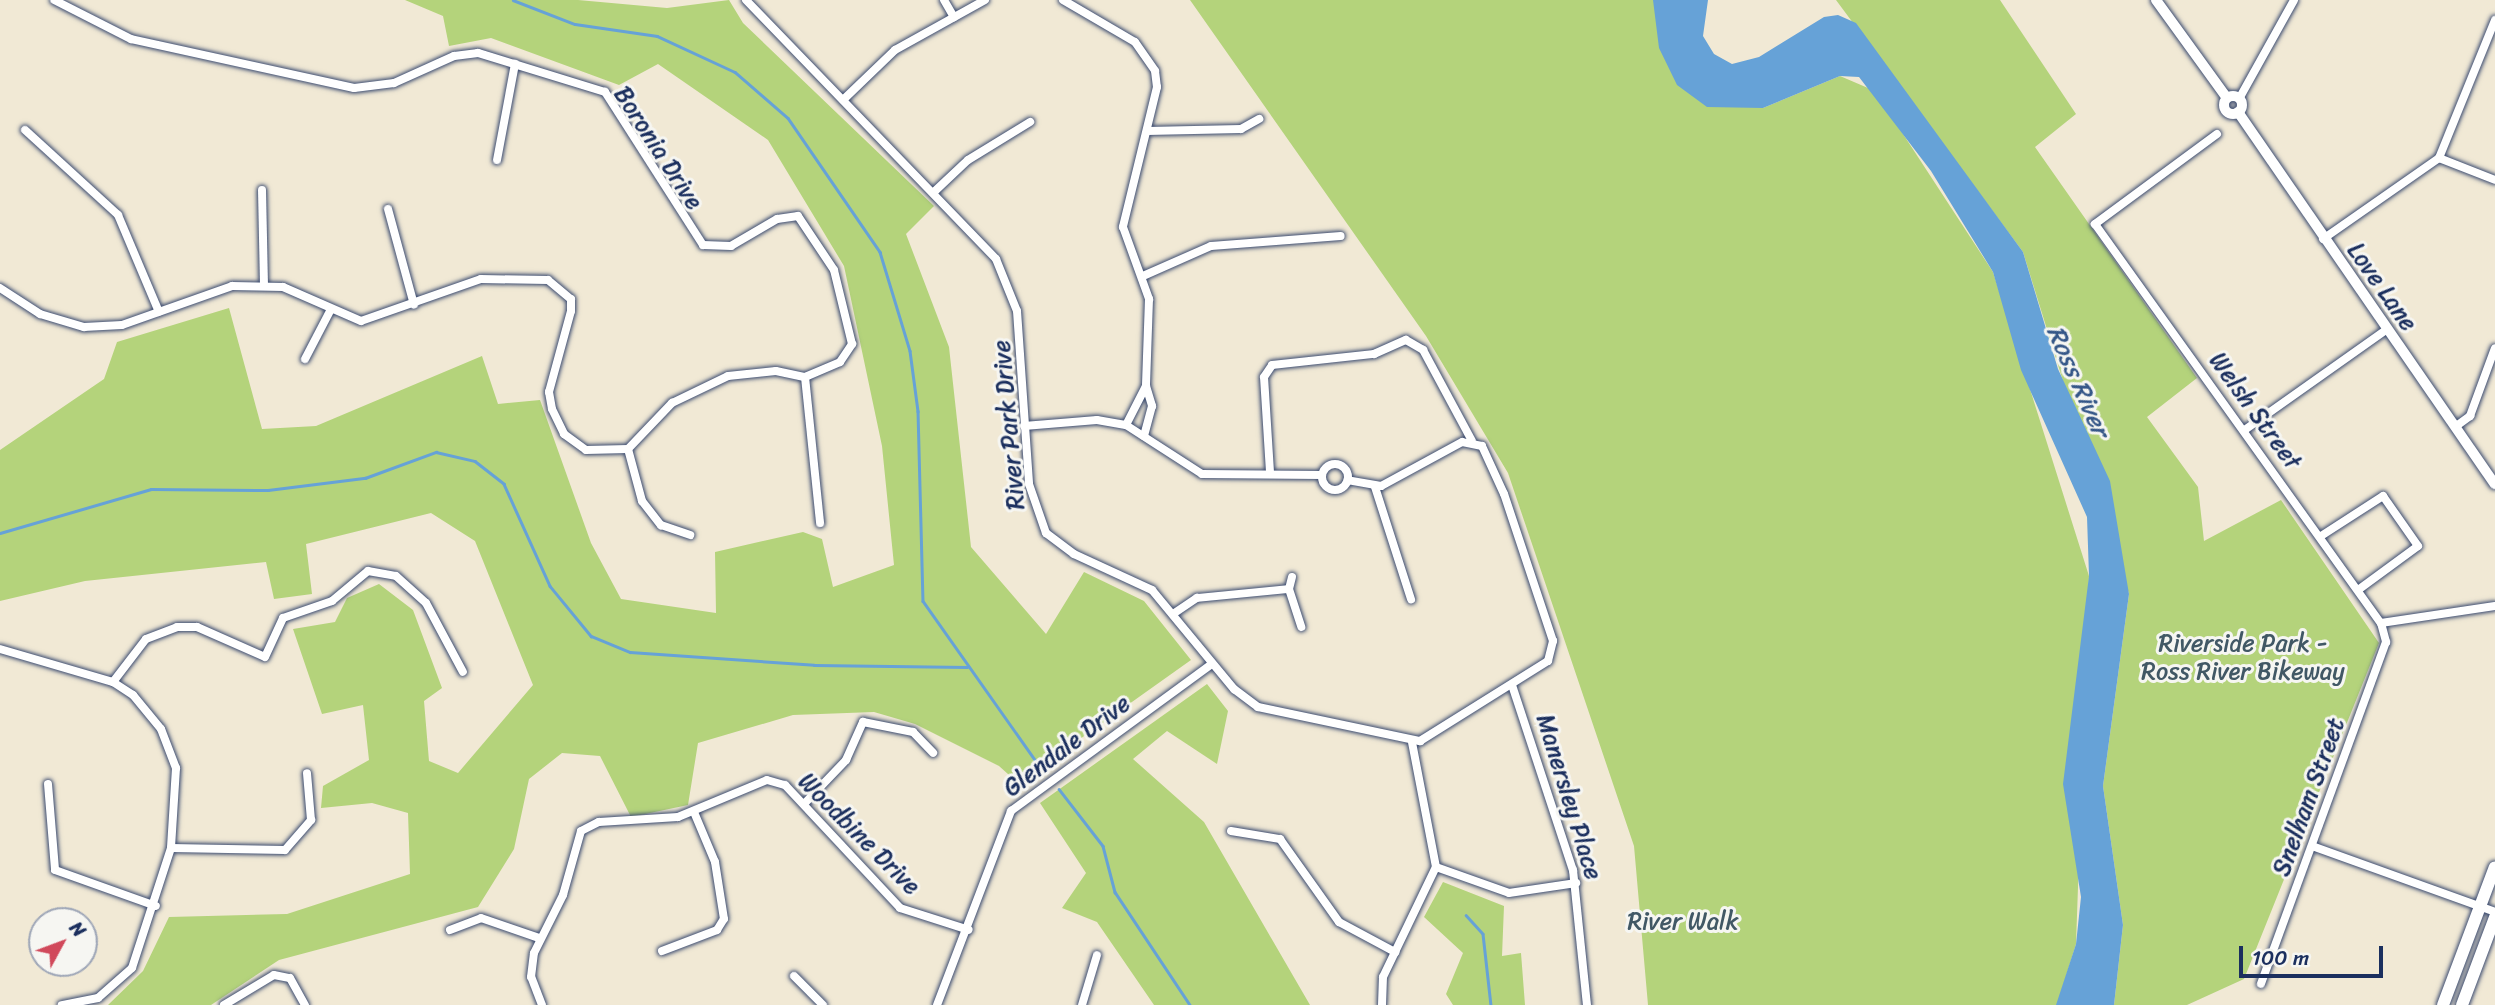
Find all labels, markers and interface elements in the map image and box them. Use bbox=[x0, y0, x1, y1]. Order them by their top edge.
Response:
street label: Boronia Drive bbox=[607, 81, 709, 215]
street label: Love Lane bbox=[2341, 237, 2423, 337]
water label: Ross River bbox=[2040, 320, 2116, 442]
street label: River Park Drive bbox=[987, 339, 1031, 511]
street label: Welsh Street bbox=[2203, 347, 2307, 475]
park label: Riverside Park - Ross River Bikeway bbox=[2141, 630, 2345, 686]
street label: Glendale Drive bbox=[998, 689, 1136, 803]
street label: Manersley Place bbox=[1530, 711, 1608, 883]
street label: Snelham Street bbox=[2267, 714, 2351, 880]
street label: Woodbine Drive bbox=[792, 767, 926, 901]
north arrow bbox=[28, 907, 98, 977]
park label: River Walk bbox=[1628, 908, 1738, 936]
text: N bbox=[61, 913, 94, 945]
scale bar bbox=[2243, 932, 2386, 976]
text: 100 m bbox=[2252, 939, 2309, 977]

